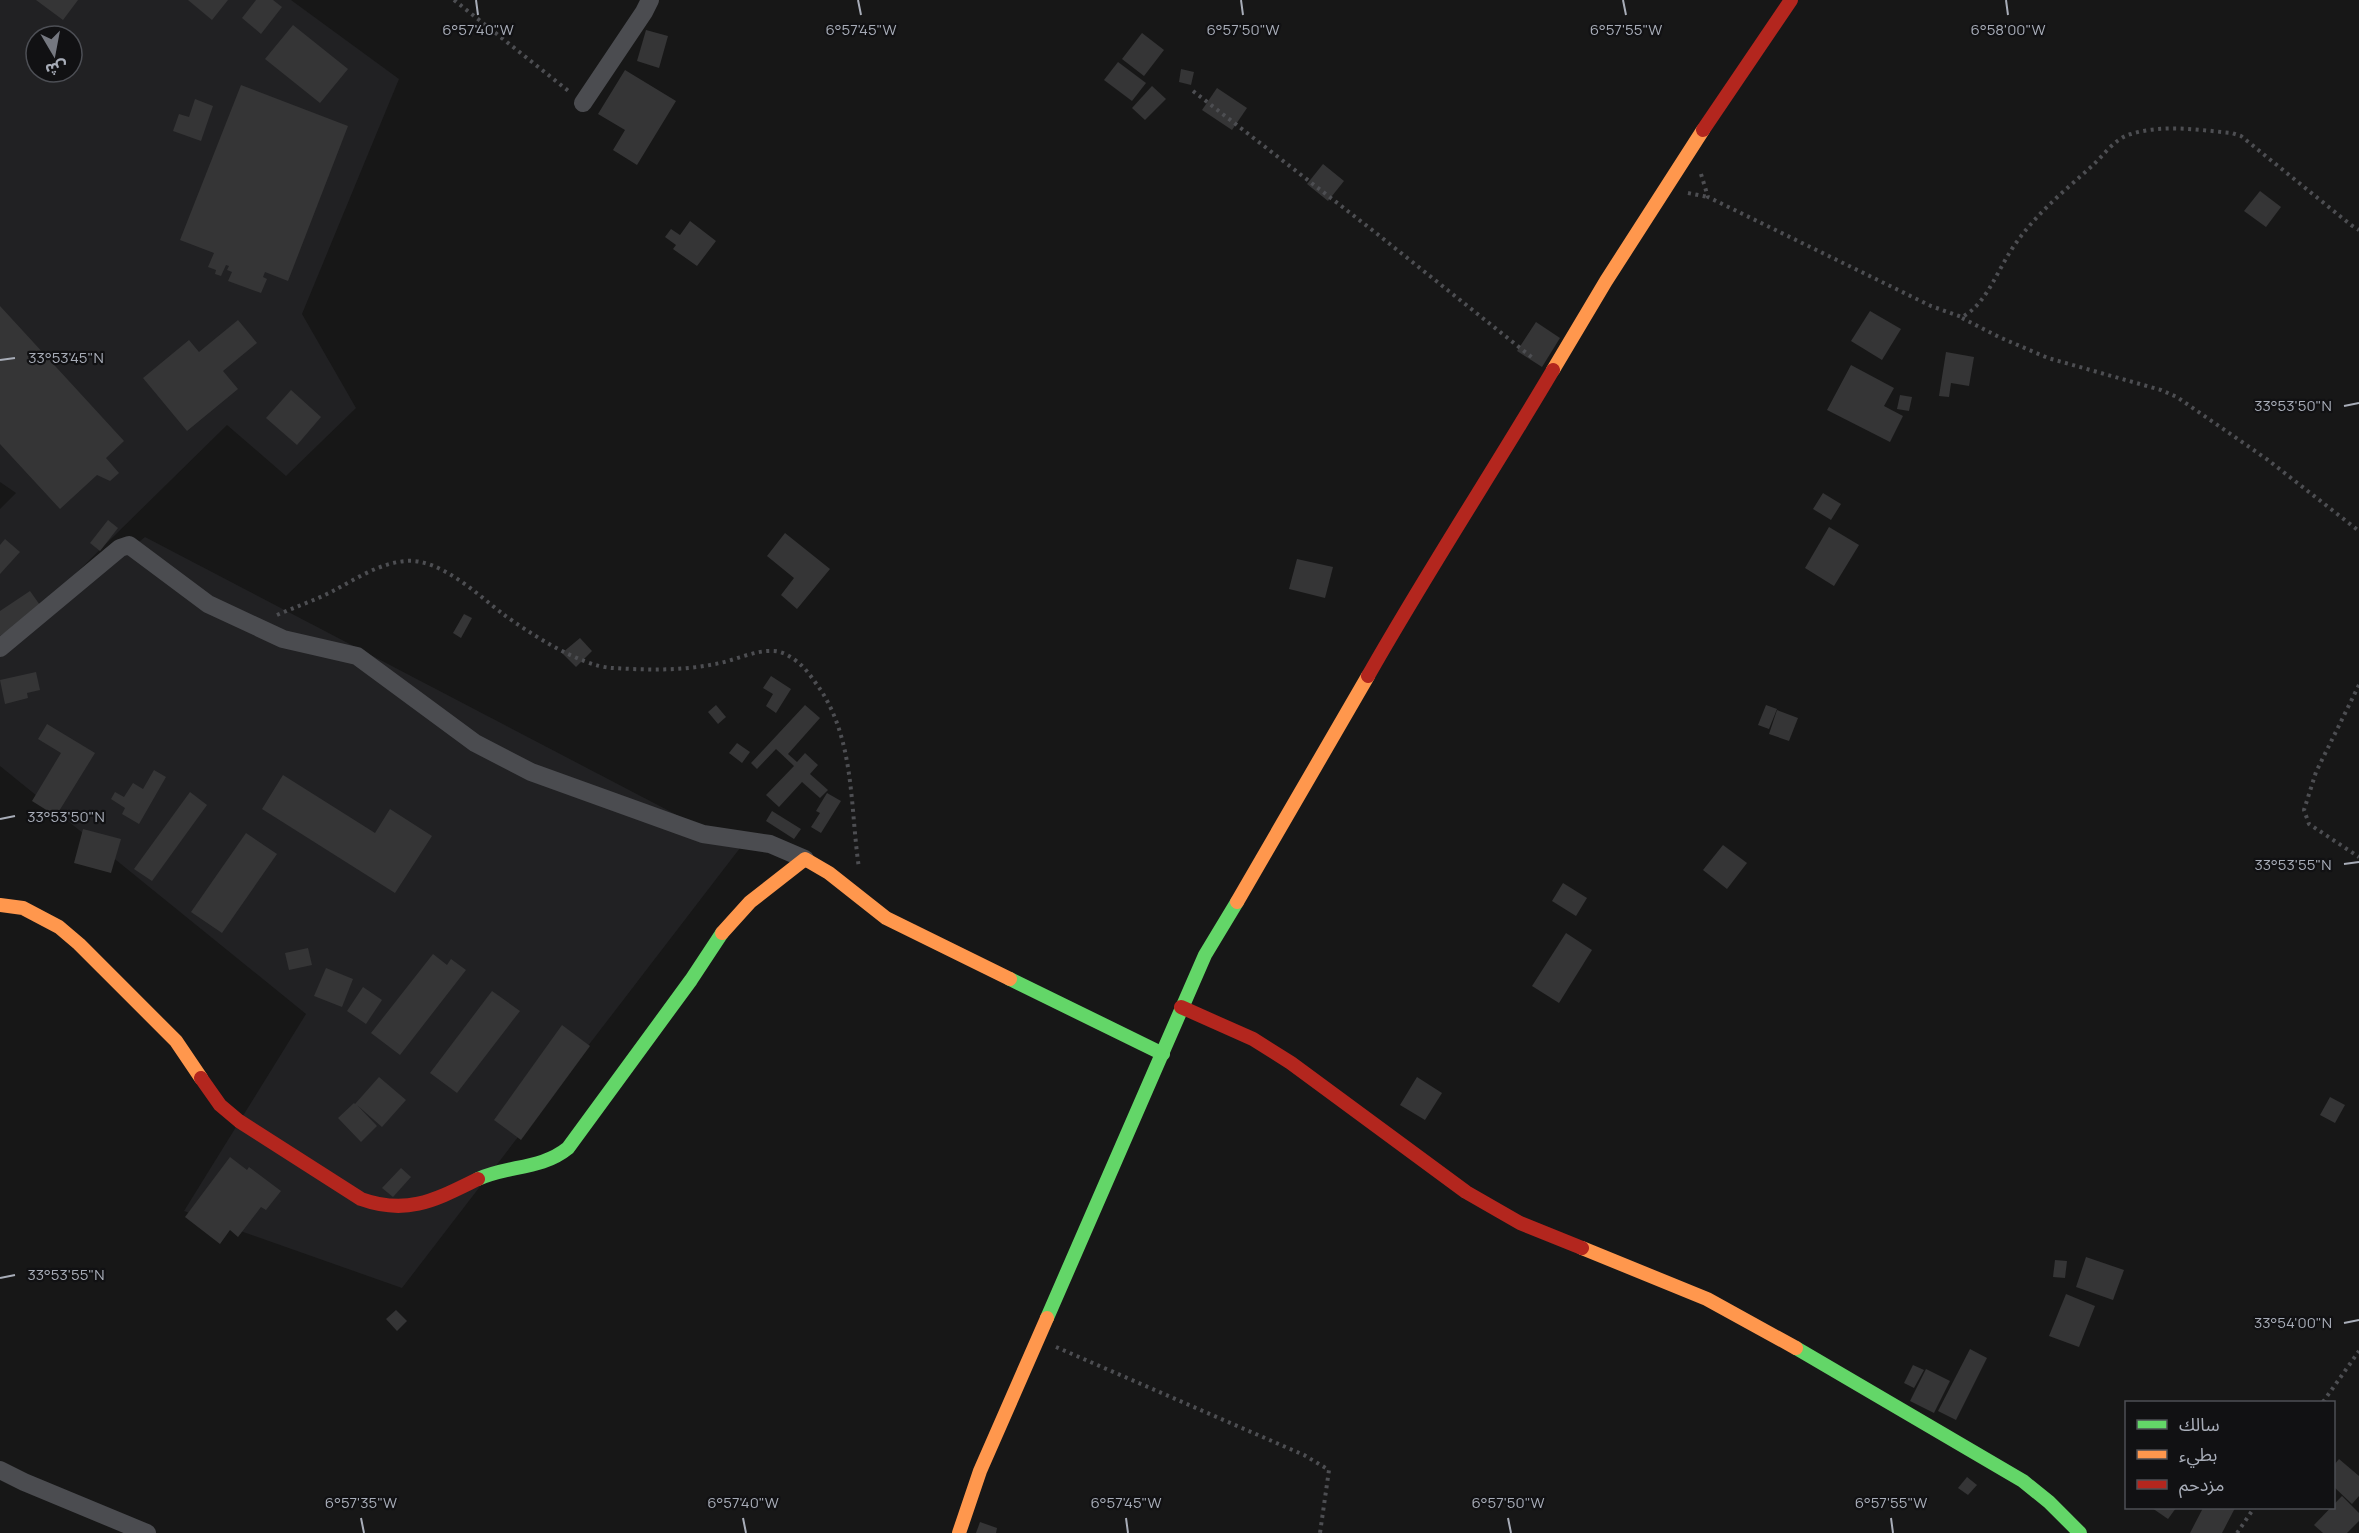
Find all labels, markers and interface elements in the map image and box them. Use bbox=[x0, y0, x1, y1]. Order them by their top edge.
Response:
text: 6°57'40"W bbox=[442, 19, 514, 40]
text: 6°57'45"W bbox=[825, 19, 897, 40]
text: 6°57'50"W bbox=[1206, 19, 1280, 40]
text: 6°57'55"W bbox=[1590, 19, 1662, 40]
text: 6°58'00"W bbox=[1971, 19, 2045, 40]
north arrow bbox=[24, 24, 84, 84]
text: ش bbox=[44, 56, 69, 82]
text: 33°53'45"N bbox=[28, 347, 104, 368]
text: 33°53'50"N bbox=[2254, 395, 2332, 416]
text: 33°53'50"N bbox=[27, 806, 105, 827]
text: 33°53'55"N bbox=[2255, 854, 2331, 875]
text: 33°53'55"N bbox=[28, 1264, 104, 1285]
text: 33°54'00"N bbox=[2254, 1312, 2332, 1333]
legend bbox=[2125, 1401, 2335, 1509]
text: سالك bbox=[2179, 1412, 2220, 1436]
text: بطيء bbox=[2179, 1442, 2217, 1468]
text: مزدحم bbox=[2179, 1472, 2224, 1498]
text: 6°57'35"W bbox=[325, 1492, 397, 1513]
text: 6°57'40"W bbox=[707, 1492, 779, 1513]
text: 6°57'45"W bbox=[1090, 1492, 1162, 1513]
text: 6°57'50"W bbox=[1471, 1492, 1545, 1513]
text: 6°57'55"W bbox=[1855, 1492, 1927, 1513]

